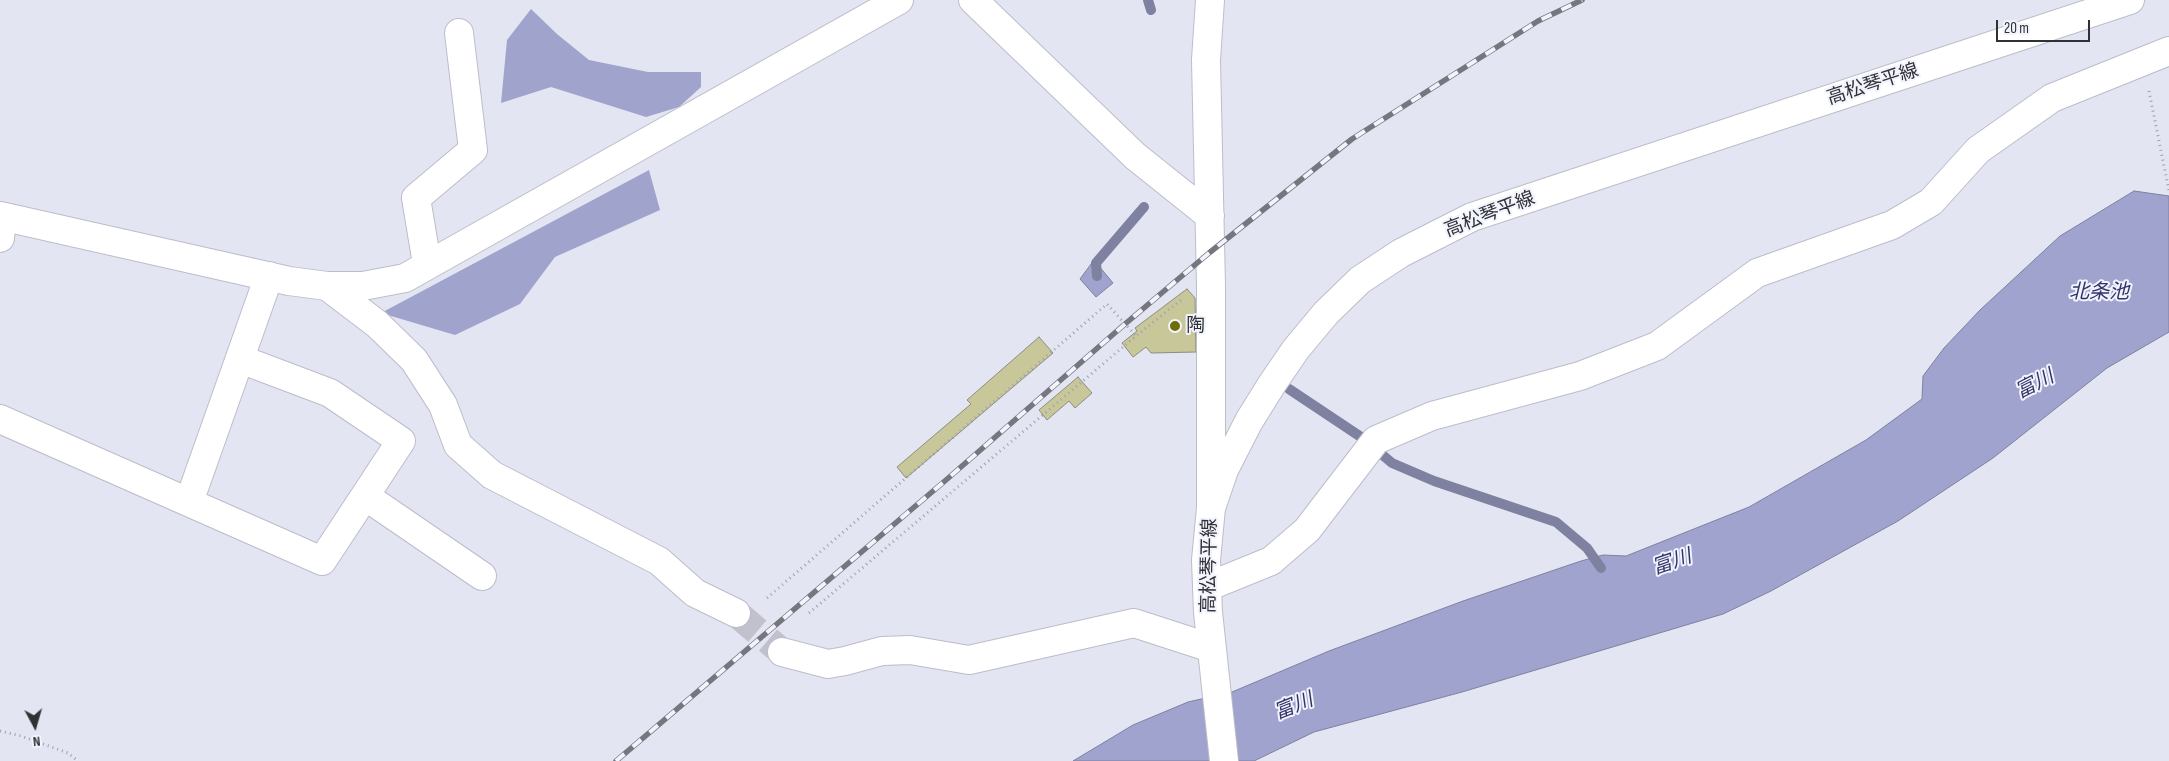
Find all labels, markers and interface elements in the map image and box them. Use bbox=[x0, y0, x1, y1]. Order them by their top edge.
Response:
scale bar bbox=[1999, 10, 2093, 42]
text: 20 m bbox=[2004, 19, 2029, 38]
street label: 高松琴平線 bbox=[1824, 59, 1922, 111]
street label: 高松琴平線 bbox=[1442, 187, 1538, 243]
water label: 北条池 bbox=[2069, 281, 2129, 305]
place label: 陶 bbox=[1186, 315, 1205, 337]
marker: 陶 bbox=[1168, 319, 1182, 333]
water label: 富川 bbox=[2012, 365, 2058, 405]
street label: 高松琴平線 bbox=[1198, 518, 1222, 614]
water label: 富川 bbox=[1649, 545, 1695, 581]
water label: 富川 bbox=[1271, 688, 1317, 726]
north arrow bbox=[10, 701, 60, 751]
text: N bbox=[32, 733, 41, 750]

